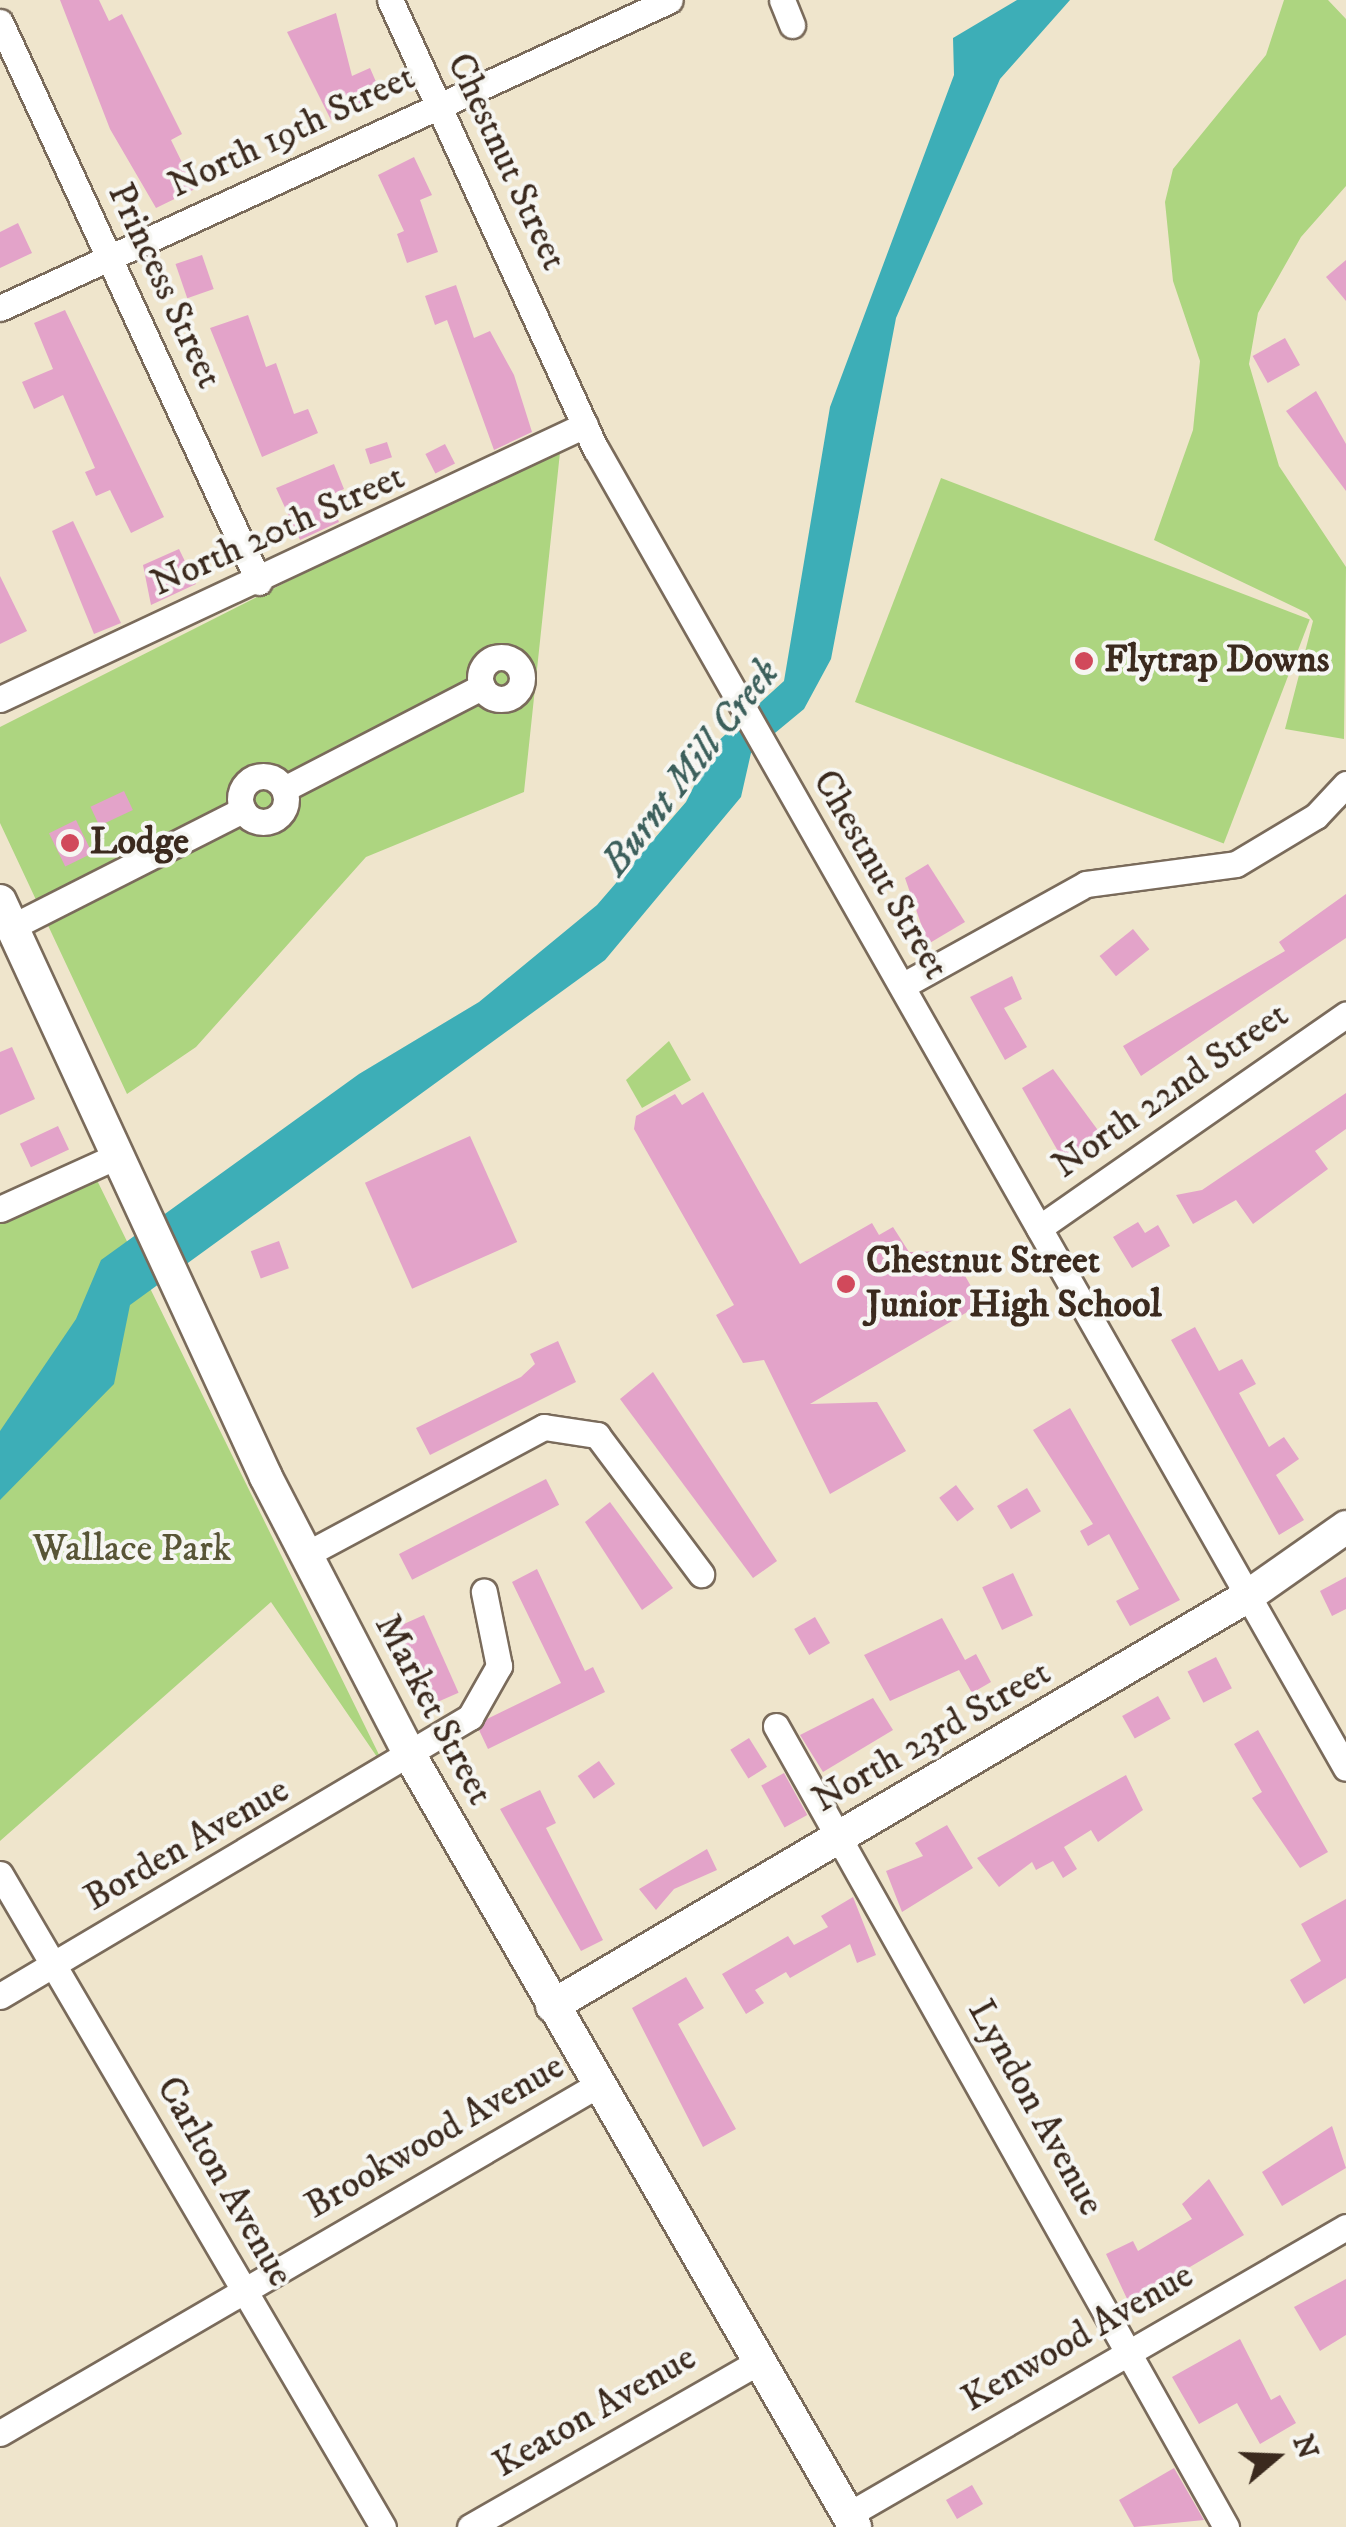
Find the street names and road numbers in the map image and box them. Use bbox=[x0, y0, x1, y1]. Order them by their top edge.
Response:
street label: Chestnut Street bbox=[436, 46, 576, 278]
street label: North 19th Street bbox=[162, 55, 422, 209]
street label: Princess Street bbox=[97, 176, 231, 396]
street label: North 20th Street bbox=[144, 455, 412, 607]
street label: Chestnut Street bbox=[802, 762, 958, 988]
street label: North 22nd Street bbox=[1044, 993, 1298, 1189]
street label: Market Street bbox=[364, 1607, 502, 1813]
street label: North 23rd Street bbox=[805, 1651, 1059, 1823]
street label: Borden Avenue bbox=[77, 1768, 297, 1922]
street label: Lyndon Avenue bbox=[957, 1992, 1113, 2224]
street label: Brookwood Avenue bbox=[297, 2044, 573, 2230]
street label: Carlton Avenue bbox=[146, 2069, 302, 2295]
street label: Kenwood Avenue bbox=[954, 2253, 1202, 2423]
street label: Keaton Avenue bbox=[486, 2336, 704, 2488]

